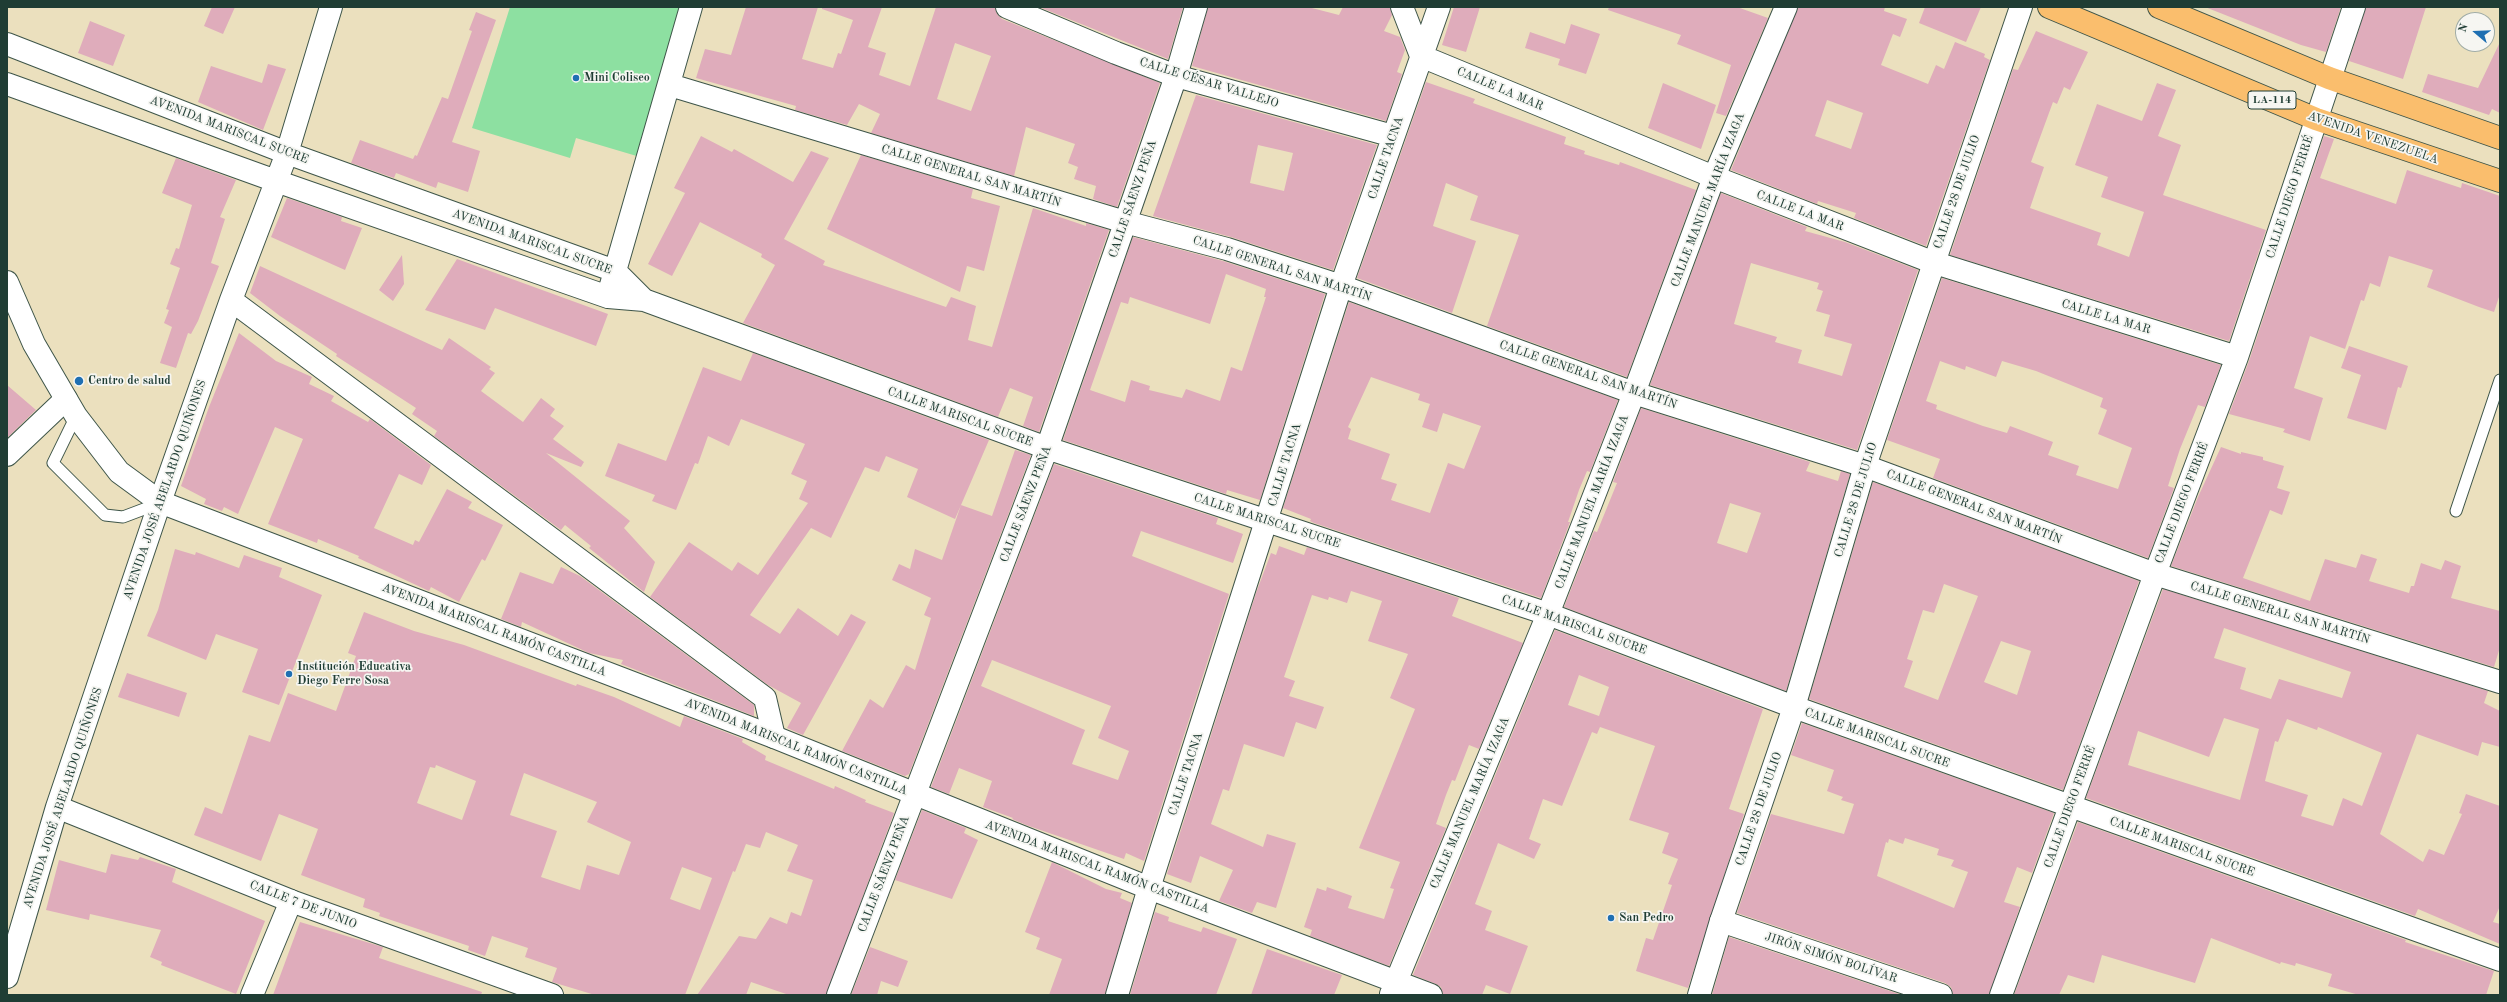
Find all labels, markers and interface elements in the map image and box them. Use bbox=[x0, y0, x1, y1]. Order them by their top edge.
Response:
north arrow bbox=[2455, 12, 2495, 52]
text: N bbox=[2458, 22, 2471, 34]
street label: CALLE CÉSAR VALLEJO bbox=[1138, 55, 1280, 111]
street label: CALLE LA MAR bbox=[1455, 64, 1545, 114]
place label: Mini Coliseo bbox=[584, 71, 650, 85]
marker: Mini Coliseo bbox=[571, 73, 581, 83]
road number: LA-114 bbox=[2248, 91, 2296, 109]
street label: AVENIDA MARISCAL SUCRE bbox=[148, 93, 310, 167]
street label: AVENIDA VENEZUELA bbox=[2306, 109, 2440, 167]
street label: CALLE MANUEL MARÍA IZAGA bbox=[1668, 111, 1748, 289]
street label: CALLE TACNA bbox=[1365, 115, 1407, 201]
street label: CALLE 28 DE JULIO bbox=[1931, 133, 1983, 251]
street label: CALLE DIEGO FERRÉ bbox=[2263, 133, 2317, 261]
street label: CALLE SÁENZ PEÑA bbox=[1106, 138, 1160, 260]
street label: CALLE GENERAL SAN MARTÍN bbox=[879, 142, 1063, 210]
street label: CALLE LA MAR bbox=[1754, 188, 1846, 234]
street label: AVENIDA MARISCAL SUCRE bbox=[450, 206, 614, 278]
street label: CALLE GENERAL SAN MARTÍN bbox=[1191, 233, 1373, 305]
street label: CALLE LA MAR bbox=[2060, 297, 2152, 337]
street label: CALLE GENERAL SAN MARTÍN bbox=[1497, 338, 1679, 412]
place label: Centro de salud bbox=[88, 374, 171, 388]
marker: Centro de salud bbox=[73, 375, 85, 387]
street label: AVENIDA JOSÉ ABELARDO QUIÑONES bbox=[121, 378, 209, 602]
street label: CALLE MARISCAL SUCRE bbox=[885, 384, 1035, 450]
street label: CALLE MANUEL MARÍA IZAGA bbox=[1552, 413, 1632, 591]
street label: CALLE TACNA bbox=[1265, 422, 1305, 508]
street label: CALLE DIEGO FERRÉ bbox=[2152, 440, 2212, 566]
street label: CALLE 28 DE JULIO bbox=[1832, 441, 1880, 559]
street label: CALLE SÁENZ PEÑA bbox=[997, 444, 1055, 564]
street label: CALLE GENERAL SAN MARTÍN bbox=[1884, 467, 2064, 547]
street label: CALLE MARISCAL SUCRE bbox=[1192, 490, 1342, 552]
street label: CALLE GENERAL SAN MARTÍN bbox=[2188, 579, 2372, 647]
street label: AVENIDA MARISCAL RAMÓN CASTILLA bbox=[380, 580, 608, 680]
street label: CALLE MARISCAL SUCRE bbox=[1499, 592, 1649, 658]
place label: Institución Educativa Diego Ferre Sosa bbox=[297, 660, 411, 688]
marker: Institución Educativa Diego Ferre Sosa bbox=[284, 669, 294, 679]
street label: AVENIDA JOSÉ ABELARDO QUIÑONES bbox=[20, 686, 106, 910]
street label: AVENIDA MARISCAL RAMÓN CASTILLA bbox=[682, 696, 910, 798]
street label: CALLE MARISCAL SUCRE bbox=[1802, 705, 1952, 771]
street label: CALLE MANUEL MARÍA IZAGA bbox=[1427, 715, 1513, 891]
street label: CALLE TACNA bbox=[1166, 731, 1206, 817]
street label: CALLE DIEGO FERRÉ bbox=[2041, 744, 2099, 870]
street label: CALLE 28 DE JULIO bbox=[1733, 750, 1785, 868]
street label: CALLE SÁENZ PEÑA bbox=[855, 814, 913, 934]
street label: CALLE MARISCAL SUCRE bbox=[2107, 814, 2257, 880]
street label: AVENIDA MARISCAL RAMÓN CASTILLA bbox=[983, 817, 1211, 917]
street label: CALLE 7 DE JUNIO bbox=[247, 878, 359, 932]
place label: San Pedro bbox=[1619, 911, 1674, 925]
marker: San Pedro bbox=[1606, 913, 1616, 923]
street label: JIRÓN SIMÓN BOLÍVAR bbox=[1763, 930, 1899, 986]

